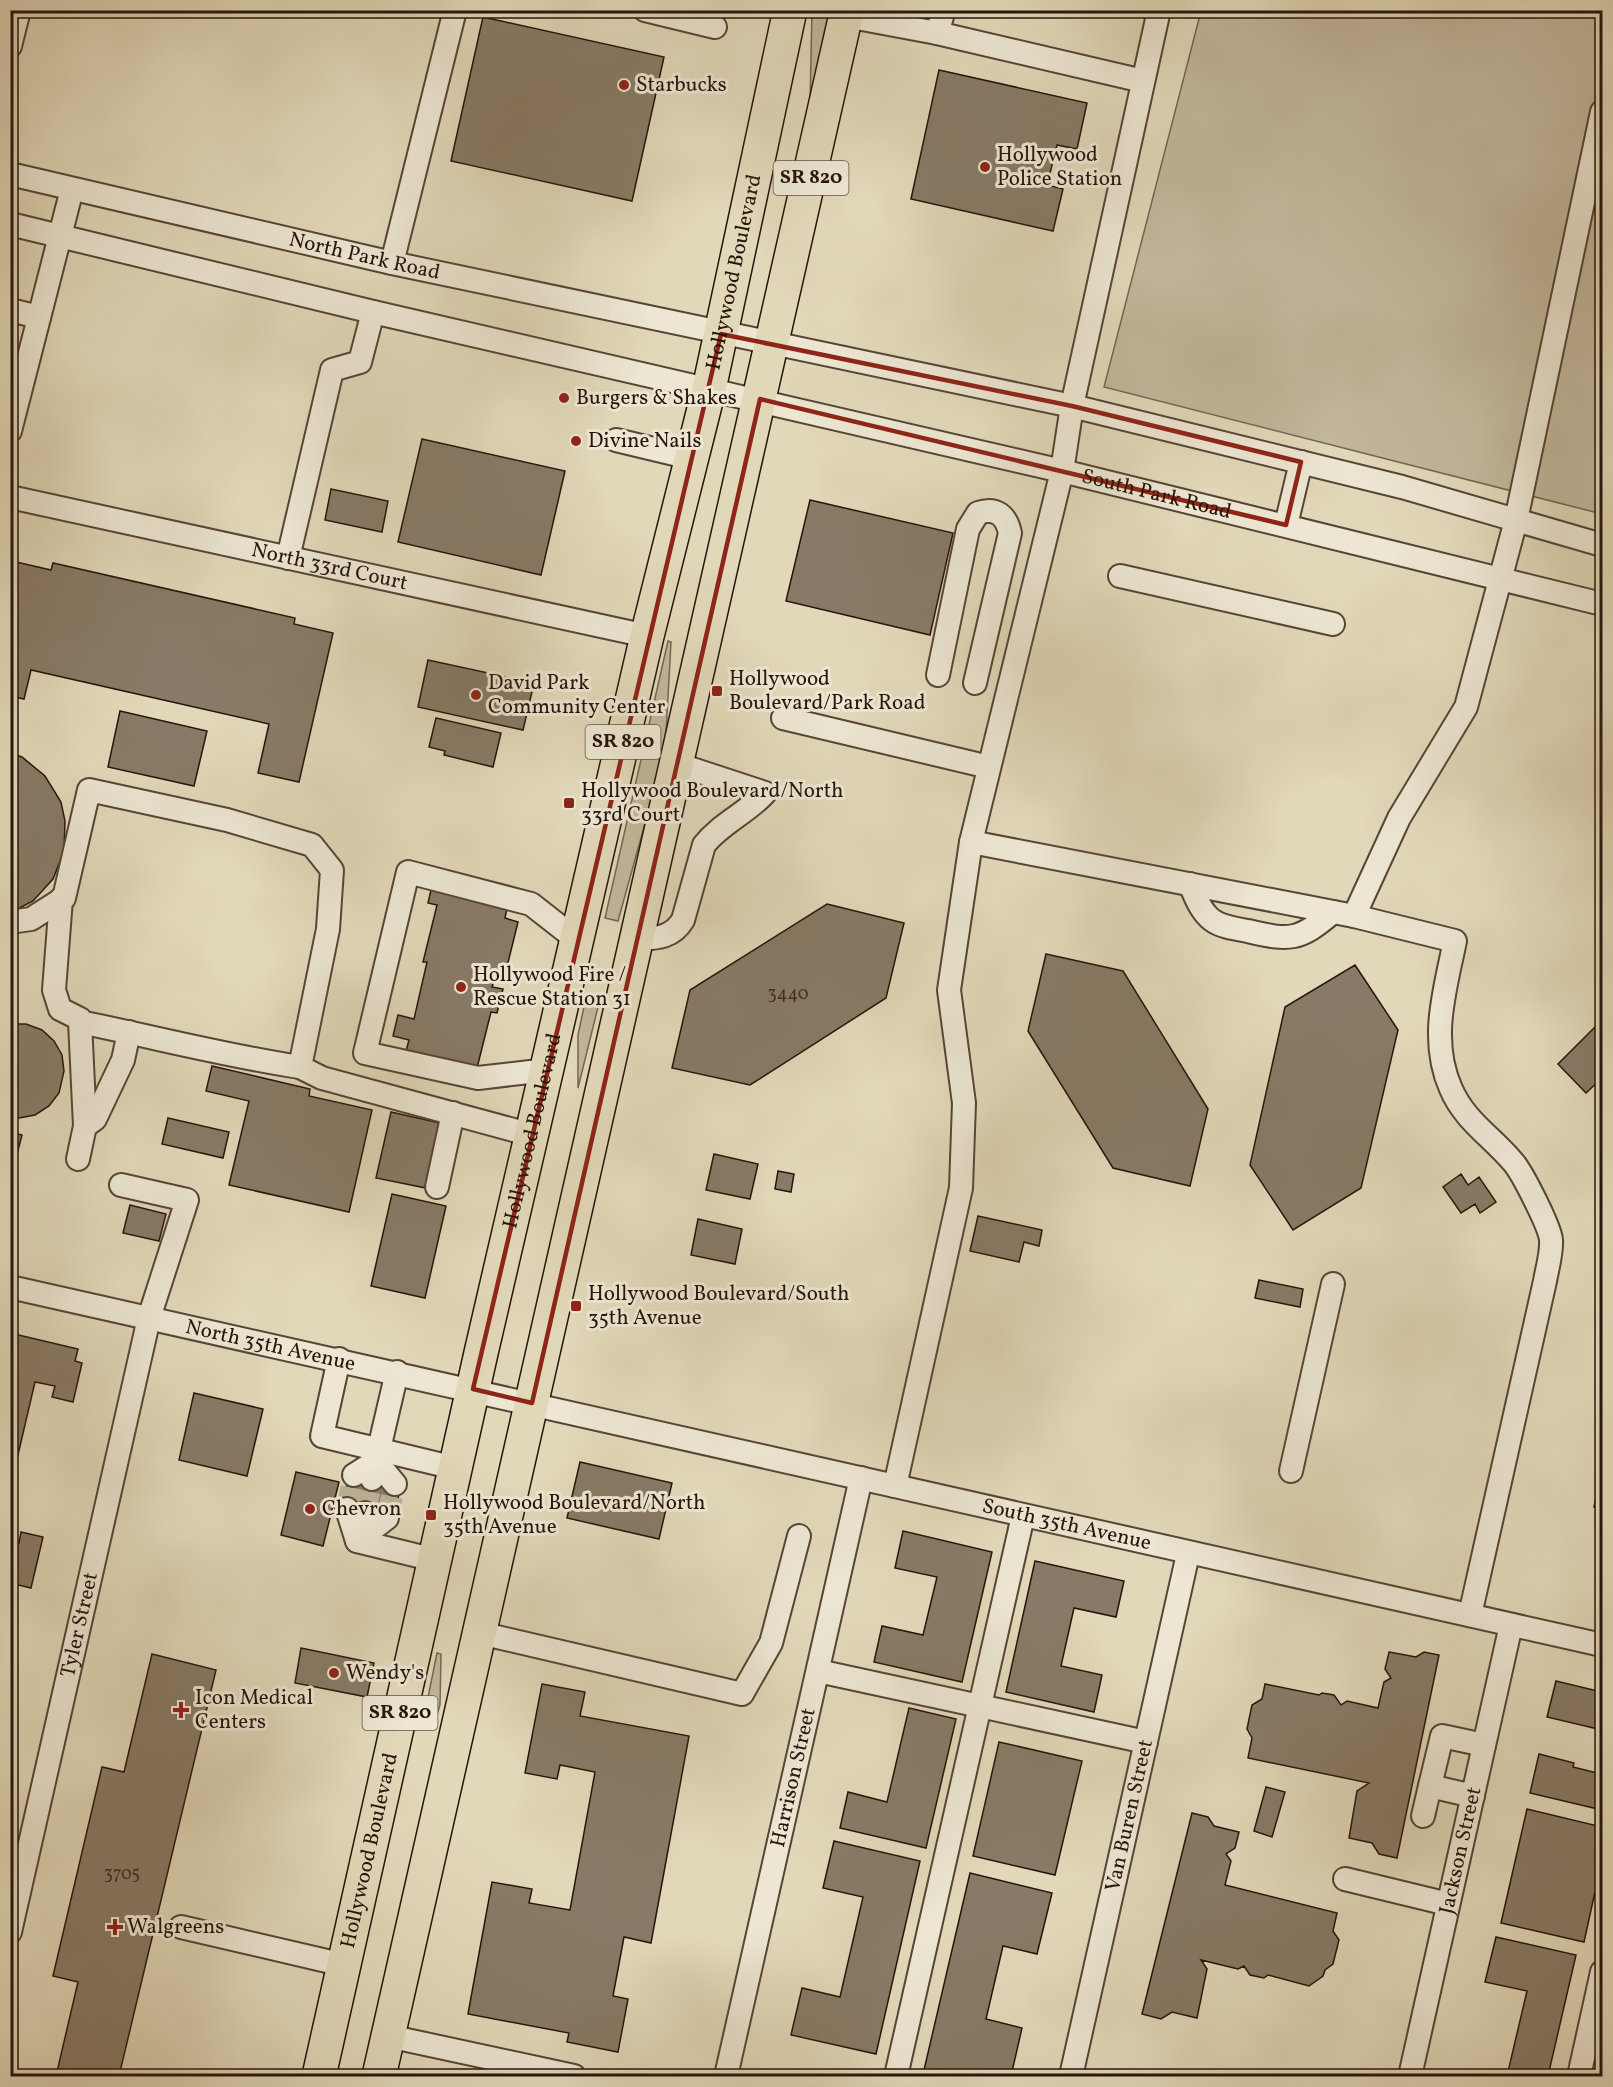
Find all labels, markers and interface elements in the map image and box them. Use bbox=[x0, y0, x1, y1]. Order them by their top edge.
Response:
place label: Starbucks bbox=[636, 71, 727, 100]
marker: Starbucks bbox=[617, 78, 631, 92]
place label: Hollywood Police Station bbox=[997, 141, 1122, 194]
marker: Hollywood Police Station bbox=[978, 160, 992, 174]
road number: SR 820 bbox=[774, 161, 848, 195]
street label: Hollywood Boulevard bbox=[699, 172, 769, 373]
street label: North Park Road bbox=[286, 225, 443, 287]
place label: Burgers & Shakes bbox=[576, 384, 737, 413]
marker: Burgers & Shakes bbox=[557, 391, 571, 405]
place label: Divine Nails bbox=[588, 427, 701, 456]
marker: Divine Nails bbox=[569, 434, 583, 448]
street label: South Park Road bbox=[1079, 462, 1234, 527]
street label: North 33rd Court bbox=[249, 536, 410, 598]
place label: Hollywood Boulevard/Park Road bbox=[729, 665, 926, 718]
place label: David Park Community Center bbox=[488, 669, 665, 722]
marker: Hollywood Boulevard/Park Road bbox=[710, 684, 724, 698]
marker: David Park Community Center bbox=[469, 688, 483, 702]
road number: SR 820 bbox=[586, 725, 660, 759]
place label: Hollywood Boulevard/North 33rd Court bbox=[581, 777, 844, 830]
marker: Hollywood Boulevard/North 33rd Court bbox=[562, 796, 576, 810]
place label: Hollywood Fire / Rescue Station 31 bbox=[473, 961, 631, 1014]
marker: Hollywood Fire / Rescue Station 31 bbox=[454, 980, 468, 994]
house number: 3440 bbox=[767, 982, 809, 1007]
street label: Hollywood Boulevard bbox=[496, 1030, 569, 1231]
place label: Hollywood Boulevard/South 35th Avenue bbox=[588, 1280, 850, 1333]
marker: Hollywood Boulevard/South 35th Avenue bbox=[569, 1299, 583, 1313]
street label: North 35th Avenue bbox=[183, 1312, 358, 1379]
place label: Hollywood Boulevard/North 35th Avenue bbox=[443, 1489, 706, 1542]
street label: South 35th Avenue bbox=[979, 1492, 1154, 1558]
place label: Chevron bbox=[322, 1495, 402, 1524]
marker: Chevron bbox=[303, 1502, 317, 1516]
marker: Hollywood Boulevard/North 35th Avenue bbox=[424, 1508, 438, 1522]
street label: Tyler Street bbox=[54, 1569, 106, 1680]
place label: Wendy's bbox=[346, 1659, 424, 1688]
marker: Wendy's bbox=[327, 1666, 341, 1680]
place label: Icon Medical Centers bbox=[195, 1684, 313, 1737]
road number: SR 820 bbox=[362, 1696, 438, 1730]
marker: Icon Medical Centers bbox=[172, 1701, 190, 1719]
street label: Harrison Street bbox=[764, 1705, 823, 1850]
street label: Van Buren Street bbox=[1098, 1737, 1161, 1894]
street label: Hollywood Boulevard bbox=[334, 1750, 405, 1951]
street label: Jackson Street bbox=[1432, 1784, 1489, 1917]
house number: 3705 bbox=[104, 1862, 140, 1887]
place label: Walgreens bbox=[127, 1913, 224, 1942]
marker: Walgreens bbox=[108, 1920, 122, 1934]

